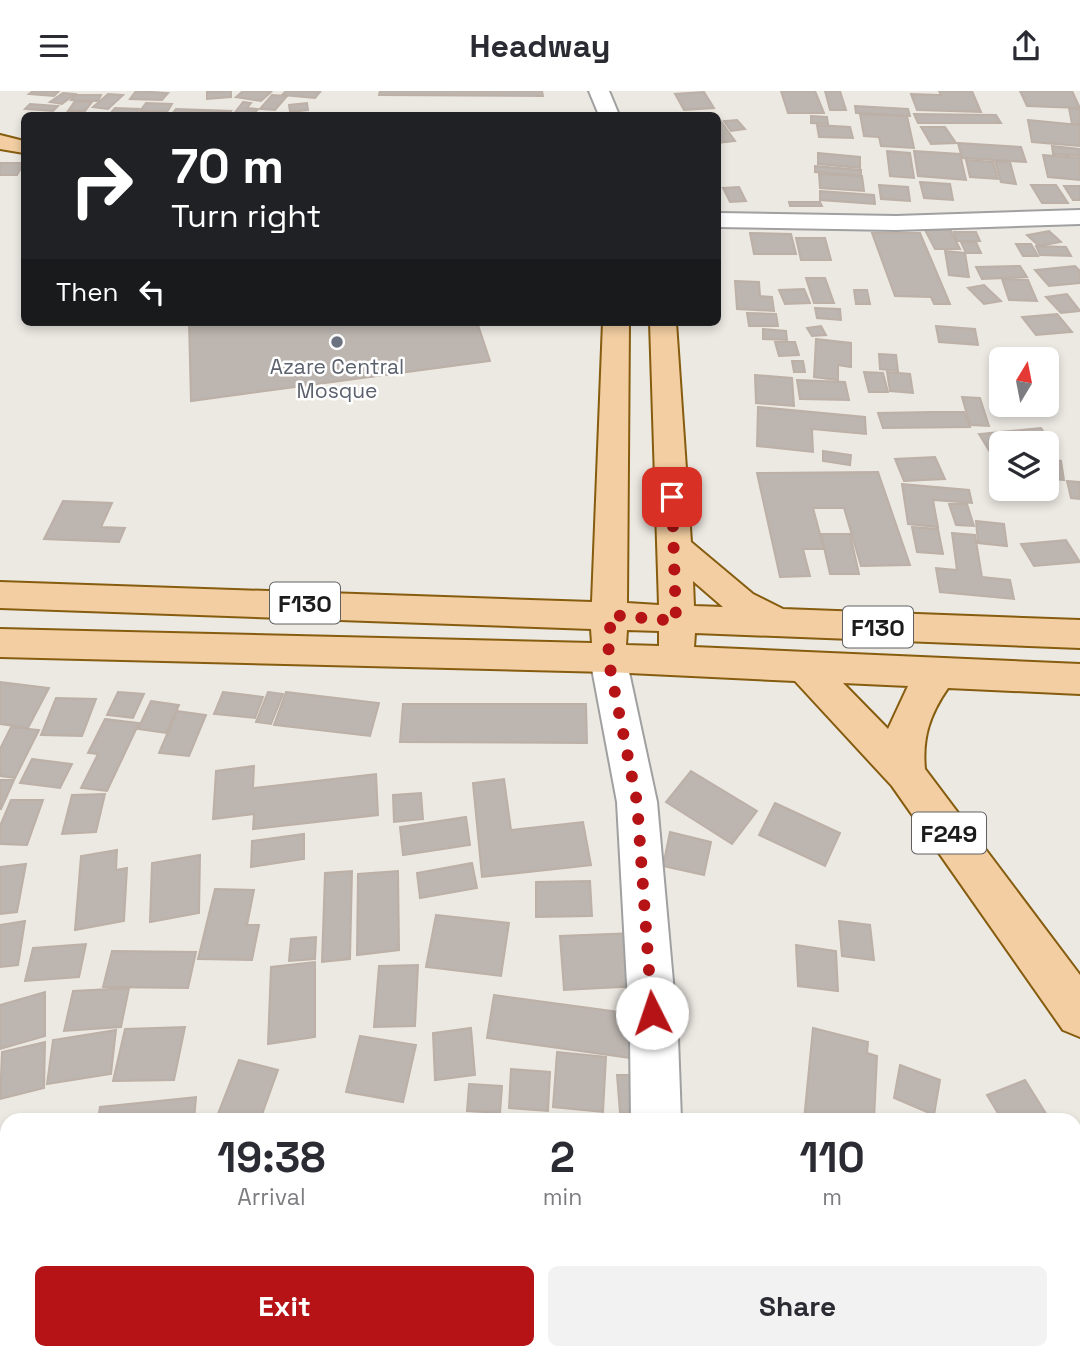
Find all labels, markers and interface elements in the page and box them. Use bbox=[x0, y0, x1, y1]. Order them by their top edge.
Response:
text: Headway bbox=[470, 26, 610, 66]
icon: menu bbox=[35, 27, 73, 65]
icon: share bbox=[1007, 27, 1045, 65]
text: 70 m bbox=[171, 135, 284, 197]
icon: right bbox=[56, 140, 147, 231]
text: Turn right bbox=[171, 196, 321, 236]
icon: left bbox=[133, 273, 171, 311]
text: Then bbox=[56, 275, 119, 309]
marker: Azare Central Mosque bbox=[329, 334, 345, 350]
north arrow bbox=[989, 347, 1059, 417]
map controls bbox=[989, 347, 1059, 501]
place label: Azare Central Mosque bbox=[270, 353, 404, 404]
button: layers bbox=[989, 431, 1059, 501]
pin bbox=[642, 467, 702, 527]
icon: arrive bbox=[653, 478, 691, 516]
road number: F130 bbox=[270, 582, 340, 623]
road number: F130 bbox=[843, 607, 913, 647]
road number: F249 bbox=[912, 813, 986, 853]
position arrow bbox=[615, 976, 689, 1050]
text: 19:38 bbox=[217, 1131, 325, 1184]
text: 2 bbox=[550, 1131, 575, 1184]
text: 110 bbox=[800, 1131, 865, 1184]
text: Arrival bbox=[237, 1182, 306, 1212]
text: min bbox=[543, 1182, 582, 1212]
text: m bbox=[822, 1182, 842, 1212]
button: Exit bbox=[35, 1266, 534, 1346]
button: Share bbox=[548, 1266, 1047, 1346]

